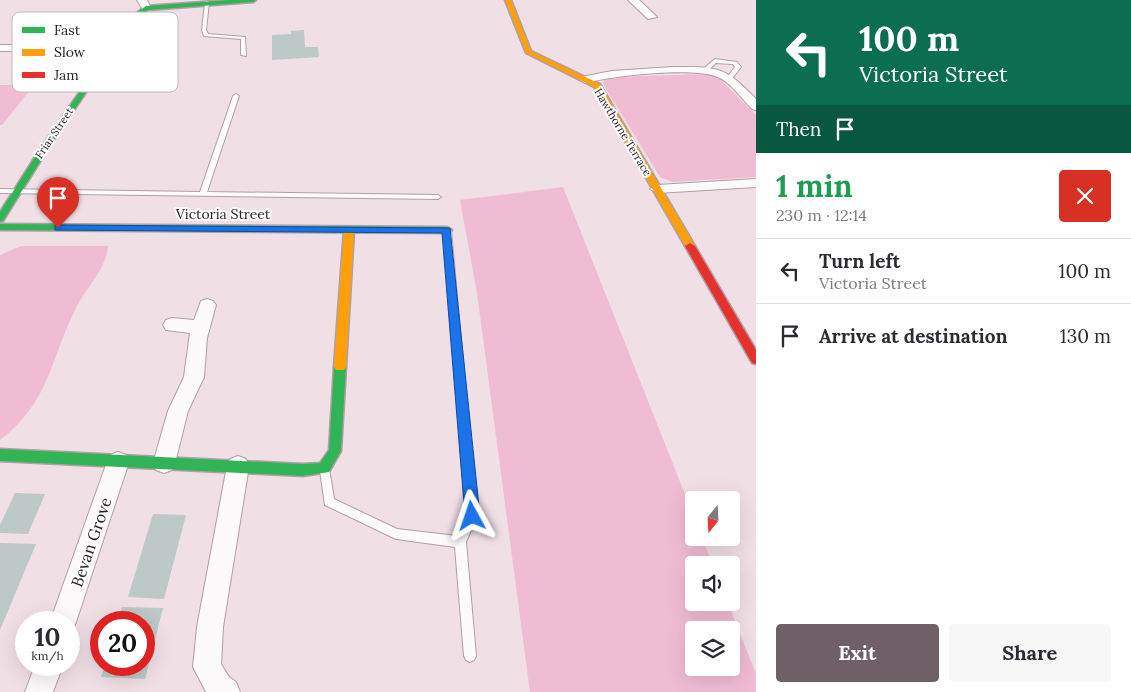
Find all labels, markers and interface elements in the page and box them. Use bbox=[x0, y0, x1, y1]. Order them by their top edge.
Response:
legend bbox=[12, 12, 178, 92]
text: 100 m bbox=[859, 16, 959, 61]
icon: left bbox=[776, 20, 841, 85]
text: Fast bbox=[54, 21, 81, 39]
text: Slow bbox=[54, 43, 86, 61]
text: Victoria Street bbox=[859, 60, 1007, 88]
text: Jam bbox=[53, 66, 79, 84]
street label: Hawthorne Terrace bbox=[591, 86, 655, 178]
street label: Friar Street bbox=[32, 104, 77, 161]
icon: arrive bbox=[831, 115, 859, 143]
text: Then bbox=[776, 117, 821, 141]
text: 1 min bbox=[776, 167, 853, 205]
button: close bbox=[1059, 170, 1111, 222]
pin bbox=[37, 177, 79, 228]
icon: arrive bbox=[44, 184, 72, 212]
street label: Victoria Street bbox=[175, 205, 271, 223]
text: 230 m · 12:14 bbox=[776, 205, 867, 225]
text: Turn left bbox=[819, 249, 900, 273]
icon: left bbox=[776, 257, 804, 285]
text: 100 m bbox=[1059, 259, 1111, 283]
text: Victoria Street bbox=[819, 273, 927, 293]
icon: arrive bbox=[776, 322, 804, 350]
text: Arrive at destination bbox=[819, 324, 1008, 348]
text: 130 m bbox=[1060, 324, 1111, 348]
position arrow bbox=[445, 489, 497, 541]
north arrow bbox=[685, 491, 740, 546]
map controls bbox=[685, 491, 740, 676]
street label: Bevan Grove bbox=[66, 494, 116, 590]
button: sound bbox=[685, 556, 740, 611]
speed limit sign: 20 bbox=[90, 611, 155, 676]
text: 10 bbox=[34, 621, 61, 653]
button: layers bbox=[685, 621, 740, 676]
button: Exit bbox=[776, 624, 939, 682]
button: Share bbox=[949, 624, 1111, 682]
text: km/h bbox=[31, 648, 64, 663]

